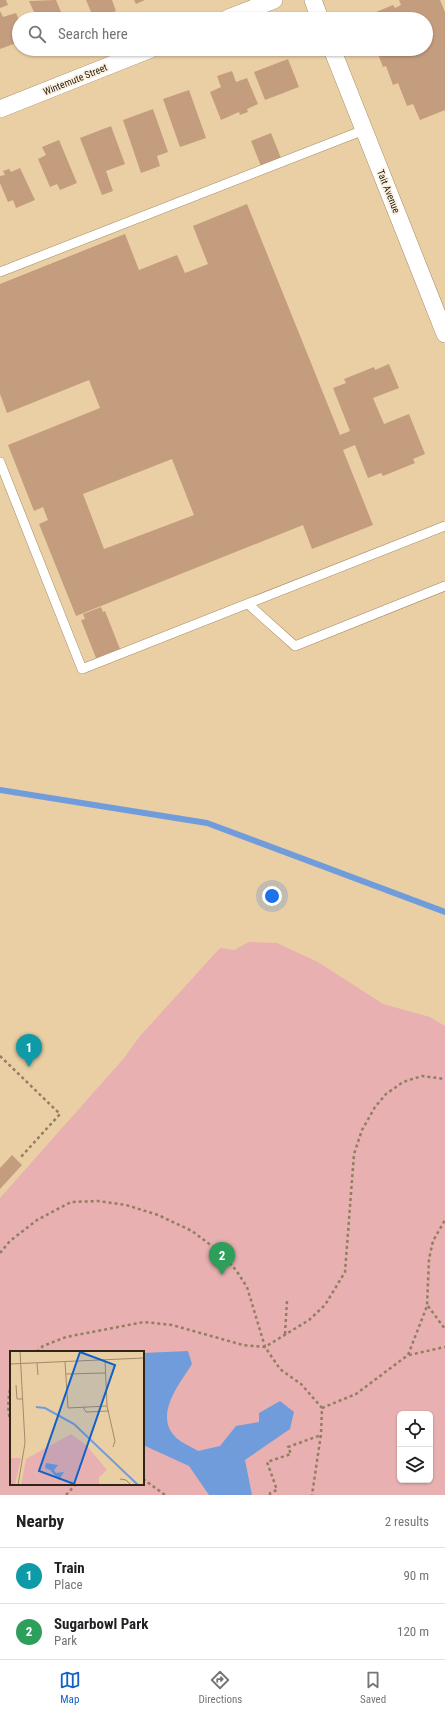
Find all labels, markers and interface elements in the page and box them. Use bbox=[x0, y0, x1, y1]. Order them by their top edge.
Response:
search box bbox=[12, 12, 433, 56]
icon: search bbox=[26, 23, 48, 45]
text: Search here bbox=[58, 25, 128, 43]
street label: Wintemute Street bbox=[42, 62, 109, 97]
street label: Tait Avenue bbox=[375, 168, 402, 215]
your location bbox=[262, 886, 282, 906]
pin: 1 bbox=[16, 1034, 42, 1067]
pin: 2 bbox=[209, 1242, 235, 1275]
inset map bbox=[10, 1351, 144, 1485]
map controls bbox=[397, 1411, 433, 1483]
button: locate bbox=[397, 1411, 433, 1447]
button: layers bbox=[397, 1447, 433, 1483]
text: Nearby bbox=[16, 1511, 64, 1531]
text: 2 results bbox=[385, 1514, 429, 1529]
text: Train bbox=[54, 1559, 85, 1577]
text: 1 bbox=[26, 1568, 32, 1583]
text: 90 m bbox=[403, 1568, 429, 1583]
text: Place bbox=[54, 1577, 83, 1592]
text: Sugarbowl Park bbox=[54, 1615, 148, 1633]
text: 2 bbox=[26, 1624, 32, 1639]
text: 120 m bbox=[397, 1624, 429, 1639]
text: Park bbox=[54, 1633, 77, 1648]
tab: Map bbox=[59, 1669, 81, 1706]
tab: Directions bbox=[198, 1669, 242, 1706]
tab: Saved bbox=[360, 1669, 386, 1706]

